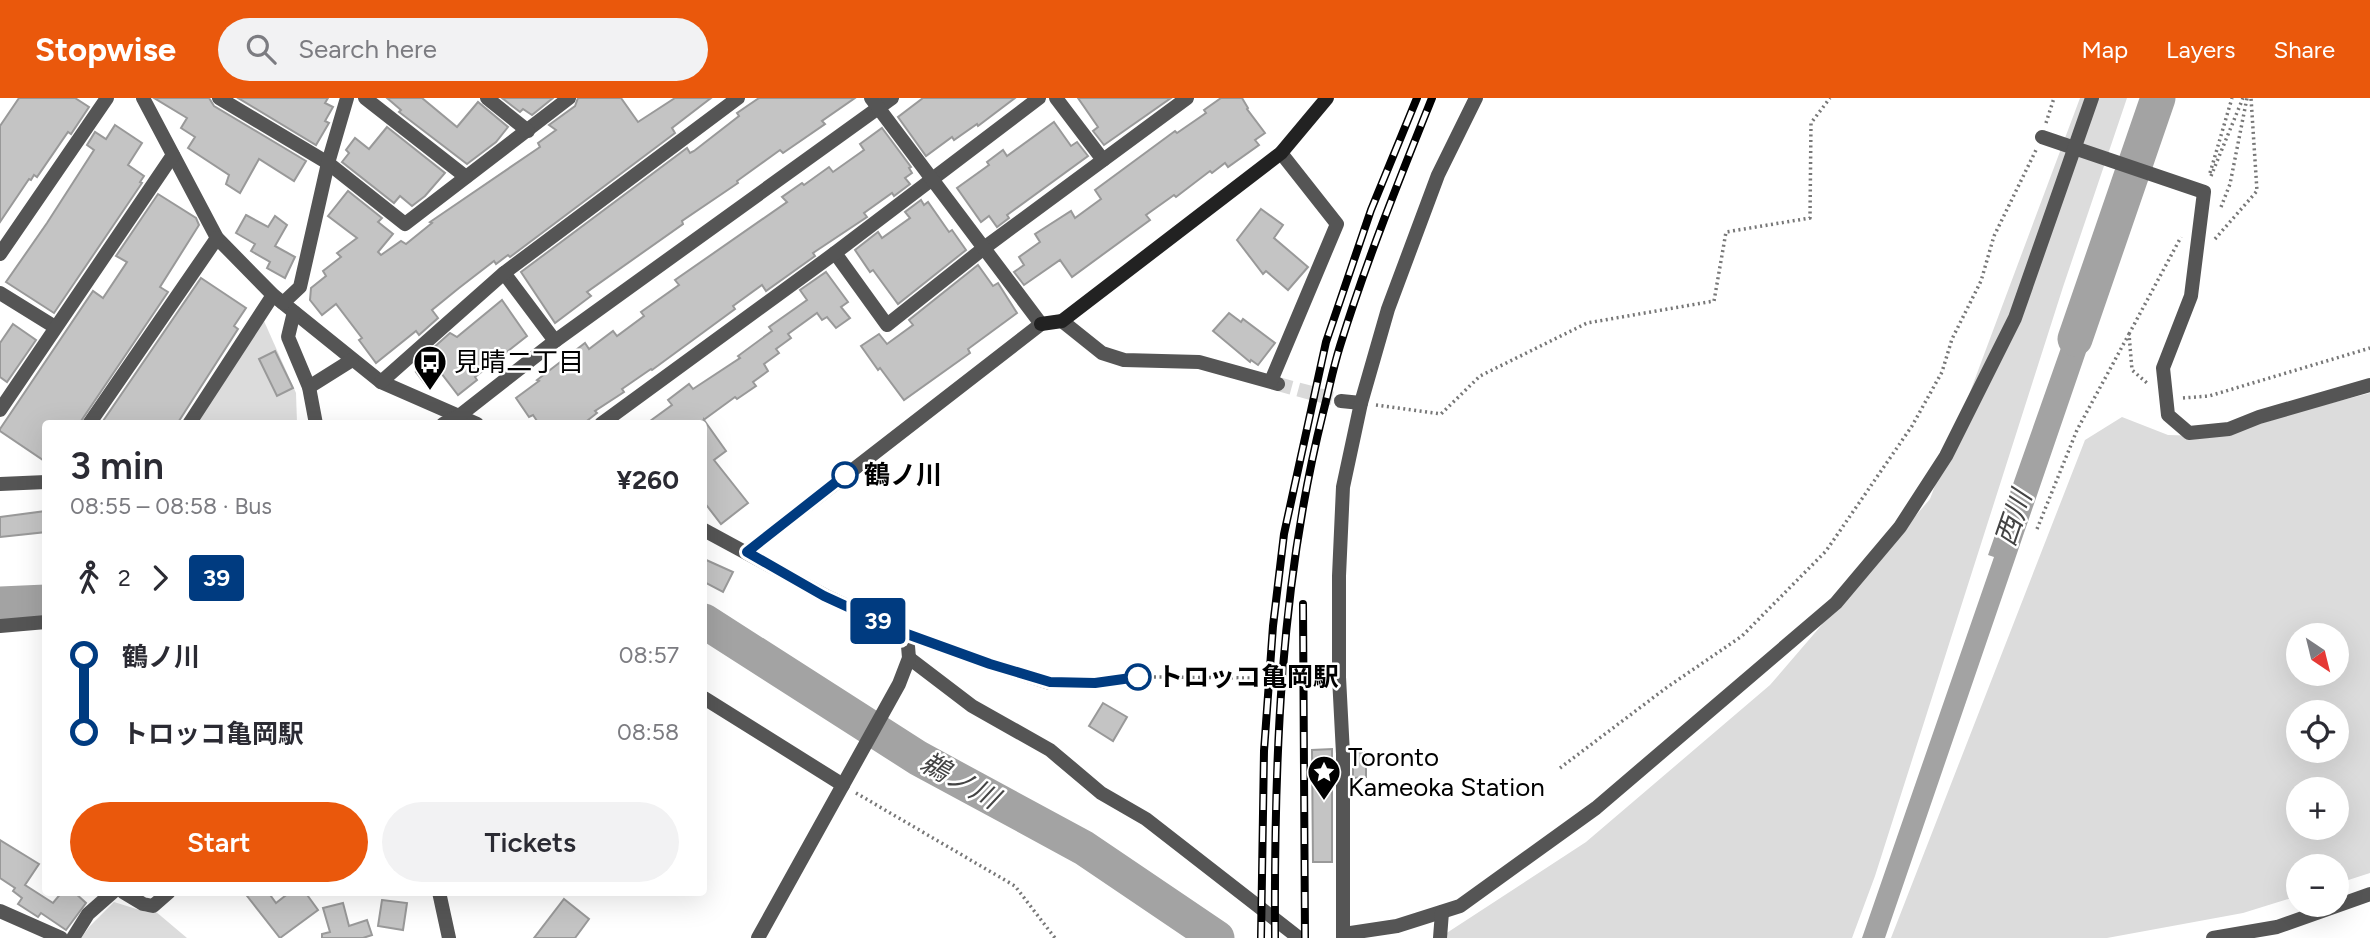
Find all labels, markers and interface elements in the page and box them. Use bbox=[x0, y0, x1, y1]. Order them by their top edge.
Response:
search box bbox=[218, 18, 708, 81]
text: Stopwise bbox=[35, 30, 176, 69]
icon: search bbox=[242, 30, 280, 68]
text: Search here bbox=[298, 33, 437, 65]
text: Map bbox=[2081, 35, 2128, 64]
text: Layers bbox=[2166, 35, 2235, 64]
text: Share bbox=[2273, 35, 2335, 64]
bus stop icon: 見晴二丁目 bbox=[411, 343, 449, 392]
place label: 見晴二丁目 bbox=[454, 346, 584, 378]
text: 3 min bbox=[70, 443, 164, 489]
place label: 鶴ノ川 bbox=[864, 459, 942, 491]
marker: 鶴ノ川 bbox=[832, 462, 858, 488]
text: ¥260 bbox=[617, 464, 679, 496]
water label: 西川 bbox=[1988, 483, 2039, 550]
text: 08:55 – 08:58 · Bus bbox=[70, 492, 272, 520]
icon: walk bbox=[70, 559, 108, 597]
icon: forward bbox=[141, 559, 179, 597]
text: 39 bbox=[203, 563, 230, 592]
text: 2 bbox=[118, 564, 131, 592]
line badge: 39 bbox=[846, 598, 910, 644]
text: 39 bbox=[864, 606, 892, 635]
north arrow bbox=[2286, 623, 2348, 686]
map controls bbox=[2286, 623, 2349, 917]
text: 鶴ノ川 bbox=[122, 641, 200, 673]
text: 08:57 bbox=[619, 641, 679, 669]
place label: トロッコ亀岡駅 bbox=[1157, 661, 1339, 693]
marker: トロッコ亀岡駅 bbox=[1125, 664, 1151, 690]
button: locate bbox=[2286, 700, 2349, 763]
text: トロッコ亀岡駅 bbox=[122, 718, 304, 750]
text: 08:58 bbox=[617, 718, 679, 746]
place label: Toronto Kameoka Station bbox=[1348, 741, 1545, 803]
water label: 鵜ノ川 bbox=[915, 745, 1008, 817]
place icon: Toronto Kameoka Station bbox=[1305, 753, 1343, 802]
button: + bbox=[2286, 777, 2349, 840]
button: Start bbox=[70, 802, 368, 882]
button: Tickets bbox=[382, 802, 679, 882]
button: − bbox=[2286, 854, 2349, 917]

